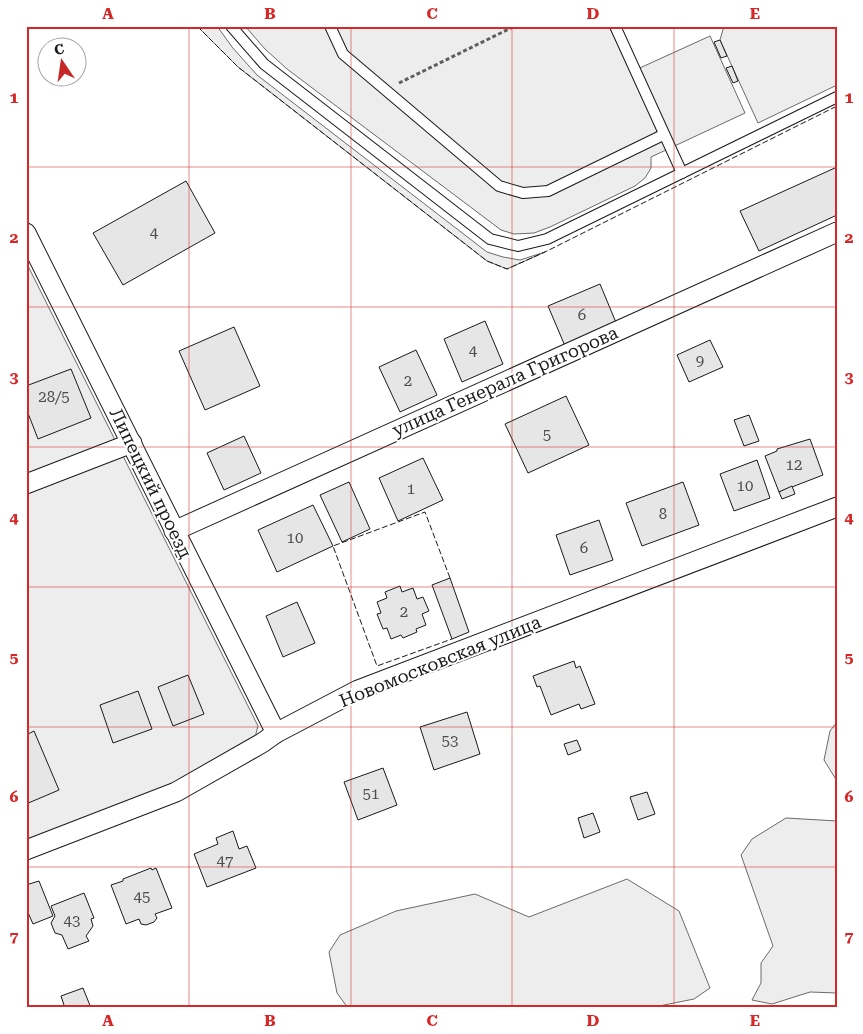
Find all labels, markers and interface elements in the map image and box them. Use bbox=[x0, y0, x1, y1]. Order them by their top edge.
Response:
text: A bbox=[102, 4, 114, 23]
text: B bbox=[264, 4, 276, 23]
text: C bbox=[426, 4, 438, 23]
text: D bbox=[587, 4, 600, 23]
text: E bbox=[750, 4, 760, 23]
north arrow bbox=[38, 38, 88, 88]
text: С bbox=[52, 40, 66, 58]
text: 1 bbox=[10, 88, 19, 107]
text: 1 bbox=[845, 88, 854, 107]
house number: 4 bbox=[150, 224, 159, 242]
text: 2 bbox=[10, 228, 19, 247]
text: 2 bbox=[845, 228, 854, 247]
house number: 6 bbox=[578, 306, 586, 324]
street label: улица Генерала Григорова bbox=[389, 322, 621, 440]
house number: 4 bbox=[469, 342, 478, 360]
house number: 9 bbox=[696, 352, 704, 370]
text: 3 bbox=[10, 368, 19, 387]
text: 3 bbox=[845, 368, 854, 387]
house number: 2 bbox=[404, 372, 412, 390]
house number: 28/5 bbox=[38, 388, 70, 406]
street label: Липецкий проезд bbox=[106, 405, 196, 561]
house number: 5 bbox=[543, 426, 551, 444]
house number: 12 bbox=[786, 456, 802, 474]
house number: 10 bbox=[737, 477, 753, 495]
house number: 1 bbox=[407, 480, 415, 498]
house number: 8 bbox=[659, 505, 667, 523]
text: 4 bbox=[10, 508, 19, 527]
text: 4 bbox=[845, 508, 854, 527]
house number: 10 bbox=[287, 529, 303, 547]
house number: 6 bbox=[580, 539, 588, 557]
house number: 2 bbox=[400, 603, 408, 621]
street label: Новомосковская улица bbox=[336, 611, 544, 711]
text: 5 bbox=[10, 648, 19, 667]
text: 5 bbox=[845, 648, 854, 667]
house number: 53 bbox=[442, 732, 458, 750]
house number: 51 bbox=[363, 785, 379, 803]
text: 6 bbox=[10, 787, 19, 806]
text: 6 bbox=[845, 787, 854, 806]
house number: 47 bbox=[217, 852, 233, 870]
house number: 45 bbox=[134, 888, 150, 906]
house number: 43 bbox=[64, 912, 80, 930]
text: 7 bbox=[10, 927, 19, 946]
text: 7 bbox=[845, 927, 854, 946]
text: A bbox=[102, 1011, 114, 1030]
text: B bbox=[264, 1011, 276, 1030]
text: C bbox=[426, 1011, 438, 1030]
text: D bbox=[587, 1011, 600, 1030]
text: E bbox=[750, 1011, 760, 1030]

